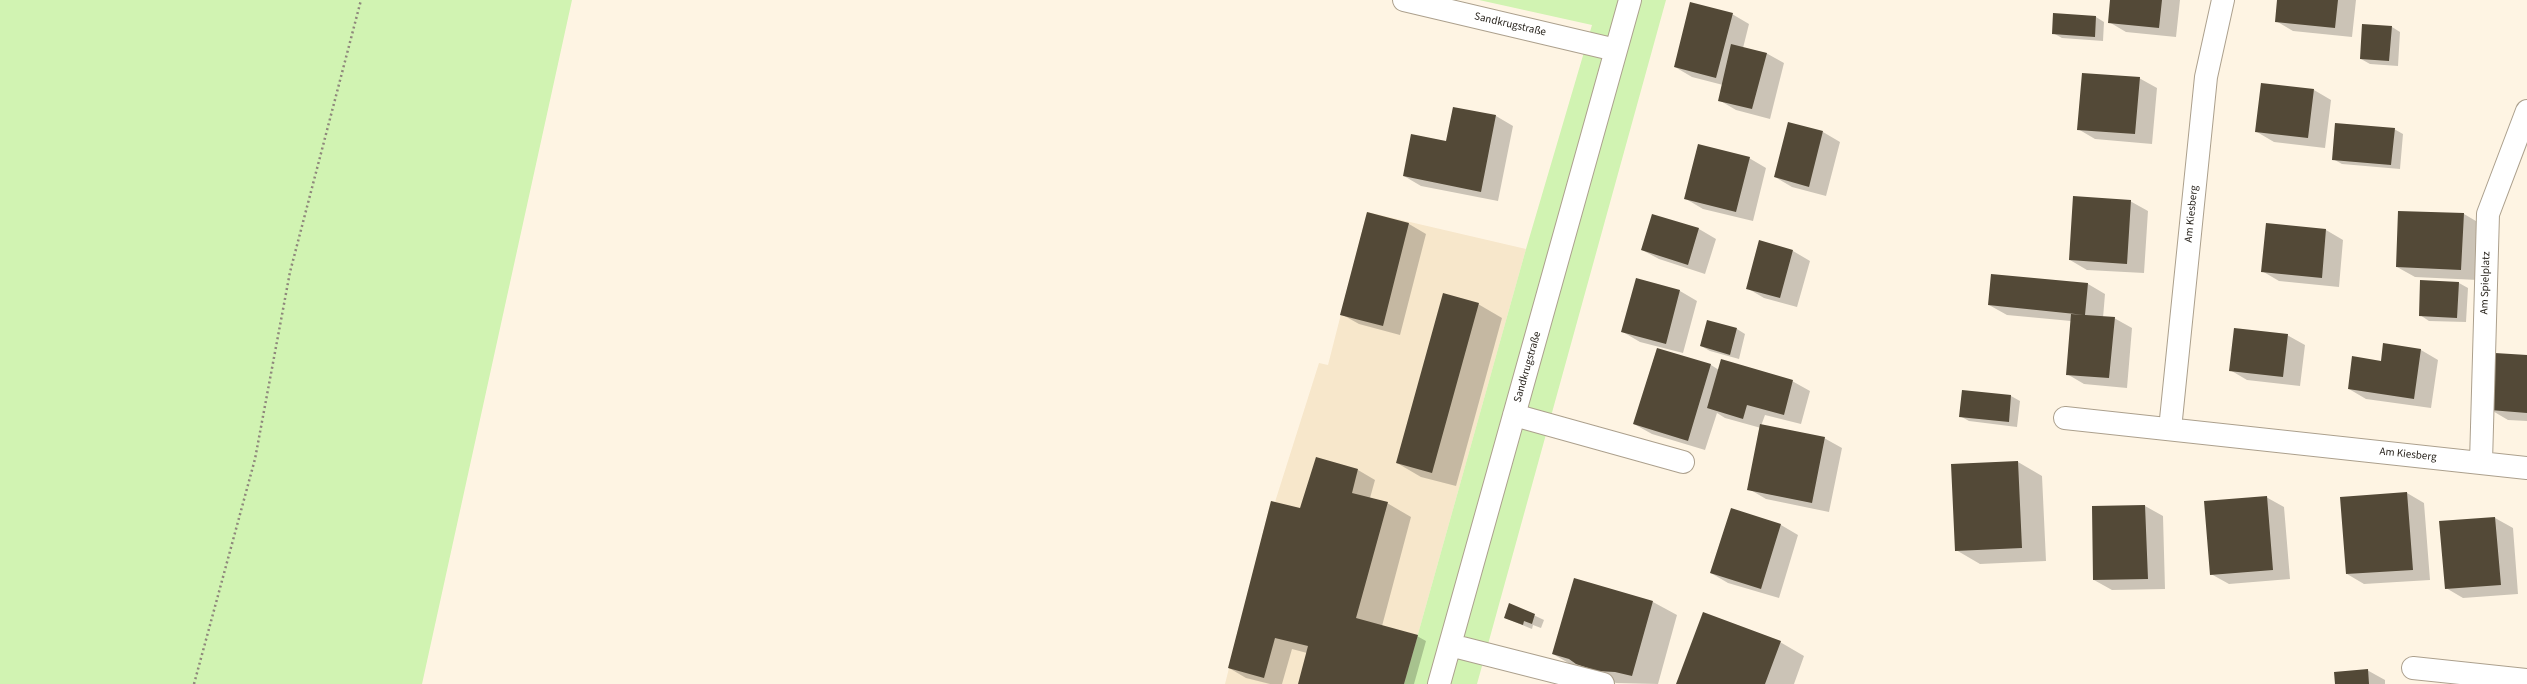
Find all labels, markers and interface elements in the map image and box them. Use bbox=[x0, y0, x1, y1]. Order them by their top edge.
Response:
street label: Sandkrugstraße bbox=[1473, 10, 1547, 40]
street label: Am Kiesberg bbox=[2182, 185, 2202, 243]
street label: Am Spielplatz bbox=[2478, 251, 2494, 315]
street label: Sandkrugstraße bbox=[1512, 330, 1544, 404]
street label: Am Kiesberg bbox=[2379, 445, 2437, 465]

